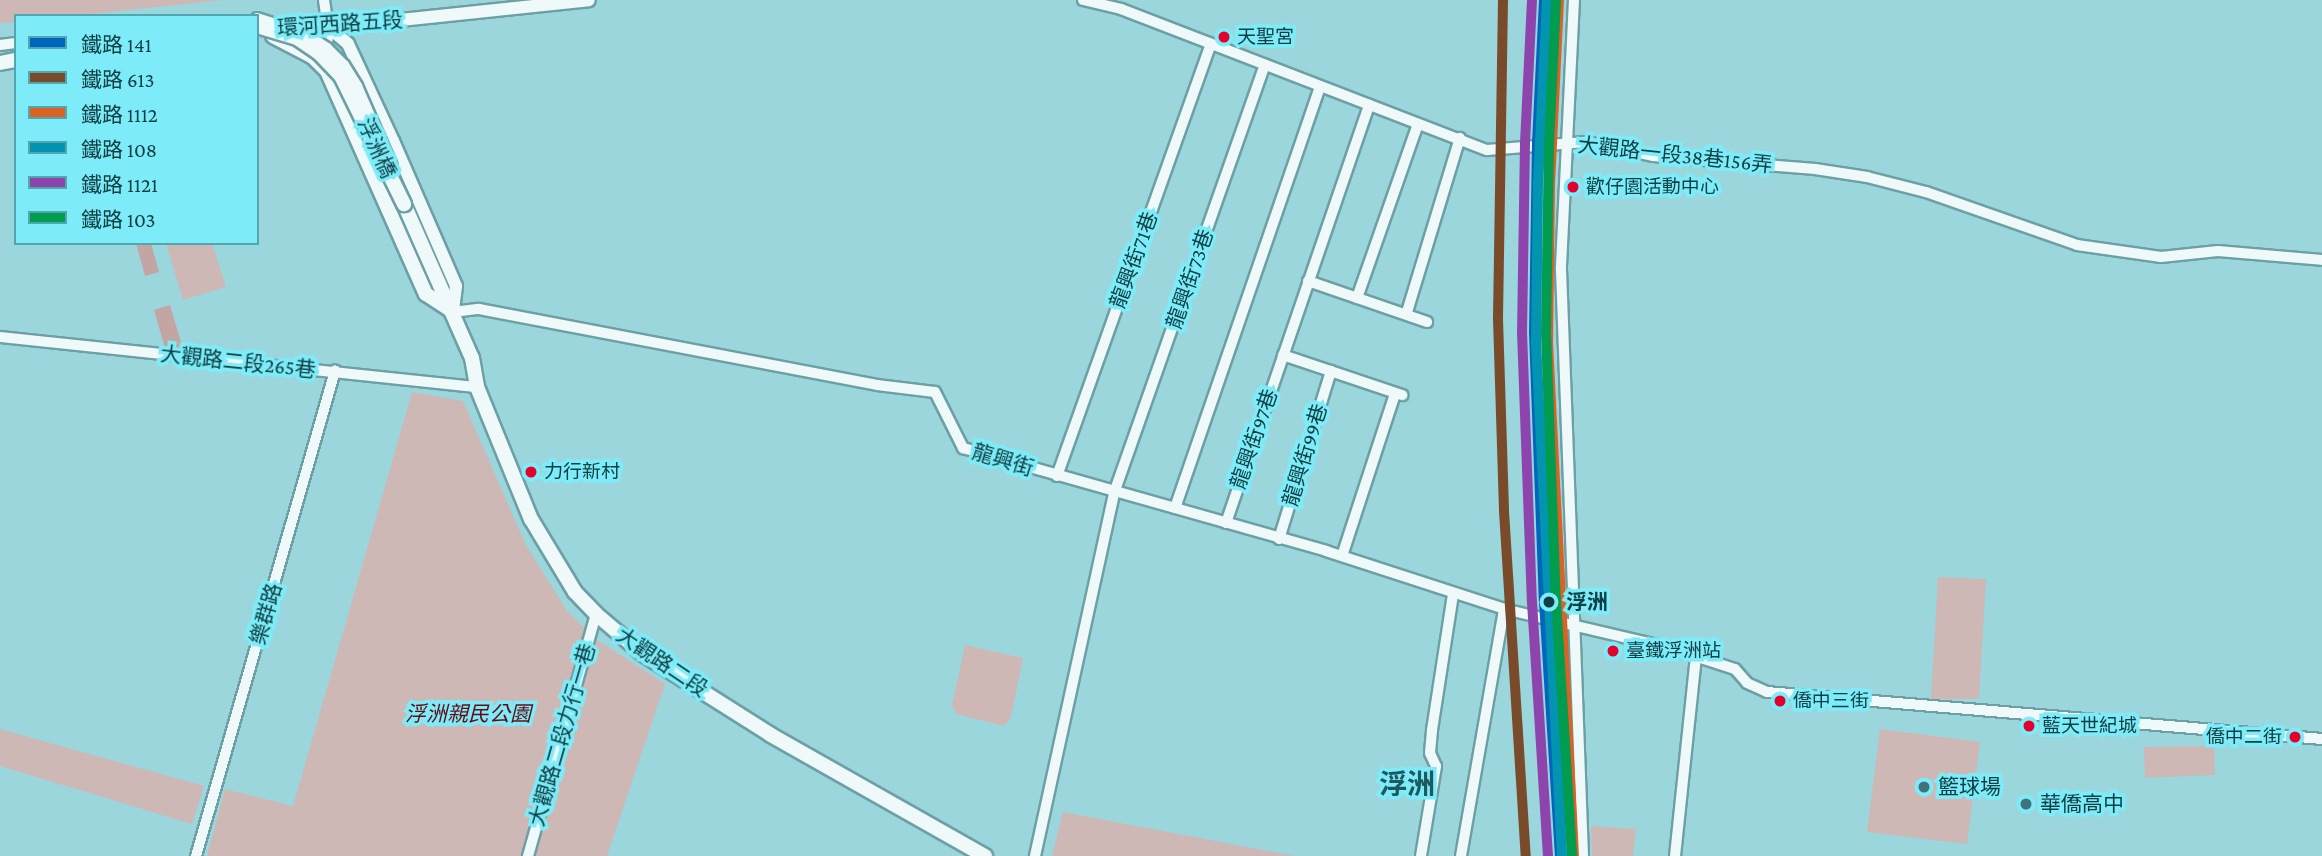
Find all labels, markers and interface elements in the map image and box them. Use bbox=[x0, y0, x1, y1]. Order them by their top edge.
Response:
street label: 環河西路五段 bbox=[276, 7, 404, 41]
legend bbox=[14, 14, 259, 245]
place label: 天聖宮 bbox=[1237, 26, 1294, 48]
marker: 天聖宮 bbox=[1217, 30, 1231, 44]
text: 鐵路 141 bbox=[81, 33, 152, 57]
text: 鐵路 613 bbox=[81, 68, 155, 92]
text: 鐵路 1112 bbox=[81, 103, 158, 127]
street label: 浮洲橋 bbox=[353, 114, 401, 182]
street label: 大觀路一段38巷156弄 bbox=[1576, 132, 1774, 178]
text: 鐵路 108 bbox=[81, 138, 157, 162]
text: 鐵路 1121 bbox=[81, 173, 158, 197]
place label: 歡仔園活動中心 bbox=[1586, 176, 1719, 198]
marker: 歡仔園活動中心 bbox=[1566, 180, 1580, 194]
text: 鐵路 103 bbox=[81, 208, 156, 232]
street label: 龍興街71巷 bbox=[1105, 208, 1163, 312]
street label: 龍興街73巷 bbox=[1161, 226, 1219, 332]
street label: 大觀路二段265巷 bbox=[159, 341, 317, 383]
street label: 龍興街97巷 bbox=[1225, 386, 1283, 492]
street label: 龍興街99巷 bbox=[1278, 401, 1332, 509]
street label: 龍興街 bbox=[969, 439, 1037, 481]
place label: 力行新村 bbox=[544, 461, 620, 483]
marker: 力行新村 bbox=[524, 465, 538, 479]
street label: 樂群路 bbox=[245, 580, 287, 648]
place label: 浮洲 bbox=[1566, 589, 1608, 615]
marker: 浮洲 bbox=[1538, 591, 1560, 613]
street label: 大觀路二段 bbox=[611, 622, 713, 702]
place label: 臺鐵浮洲站 bbox=[1626, 640, 1721, 662]
street label: 大觀路二段力行一巷 bbox=[524, 641, 600, 829]
marker: 臺鐵浮洲站 bbox=[1606, 644, 1620, 658]
place label: 僑中三街 bbox=[1793, 690, 1869, 712]
marker: 僑中三街 bbox=[1773, 694, 1787, 708]
park label: 浮洲親民公園 bbox=[405, 701, 531, 727]
place label: 藍天世紀城 bbox=[2042, 715, 2137, 737]
marker: 藍天世紀城 bbox=[2022, 719, 2036, 733]
place label: 僑中二街 bbox=[2206, 726, 2282, 748]
marker: 僑中二街 bbox=[2288, 730, 2302, 744]
district label: 浮洲 bbox=[1379, 768, 1435, 802]
place label: 籃球場 bbox=[1938, 774, 2001, 800]
marker: 籃球場 bbox=[1916, 779, 1932, 795]
place label: 華僑高中 bbox=[2040, 791, 2124, 817]
marker: 華僑高中 bbox=[2018, 796, 2034, 812]

